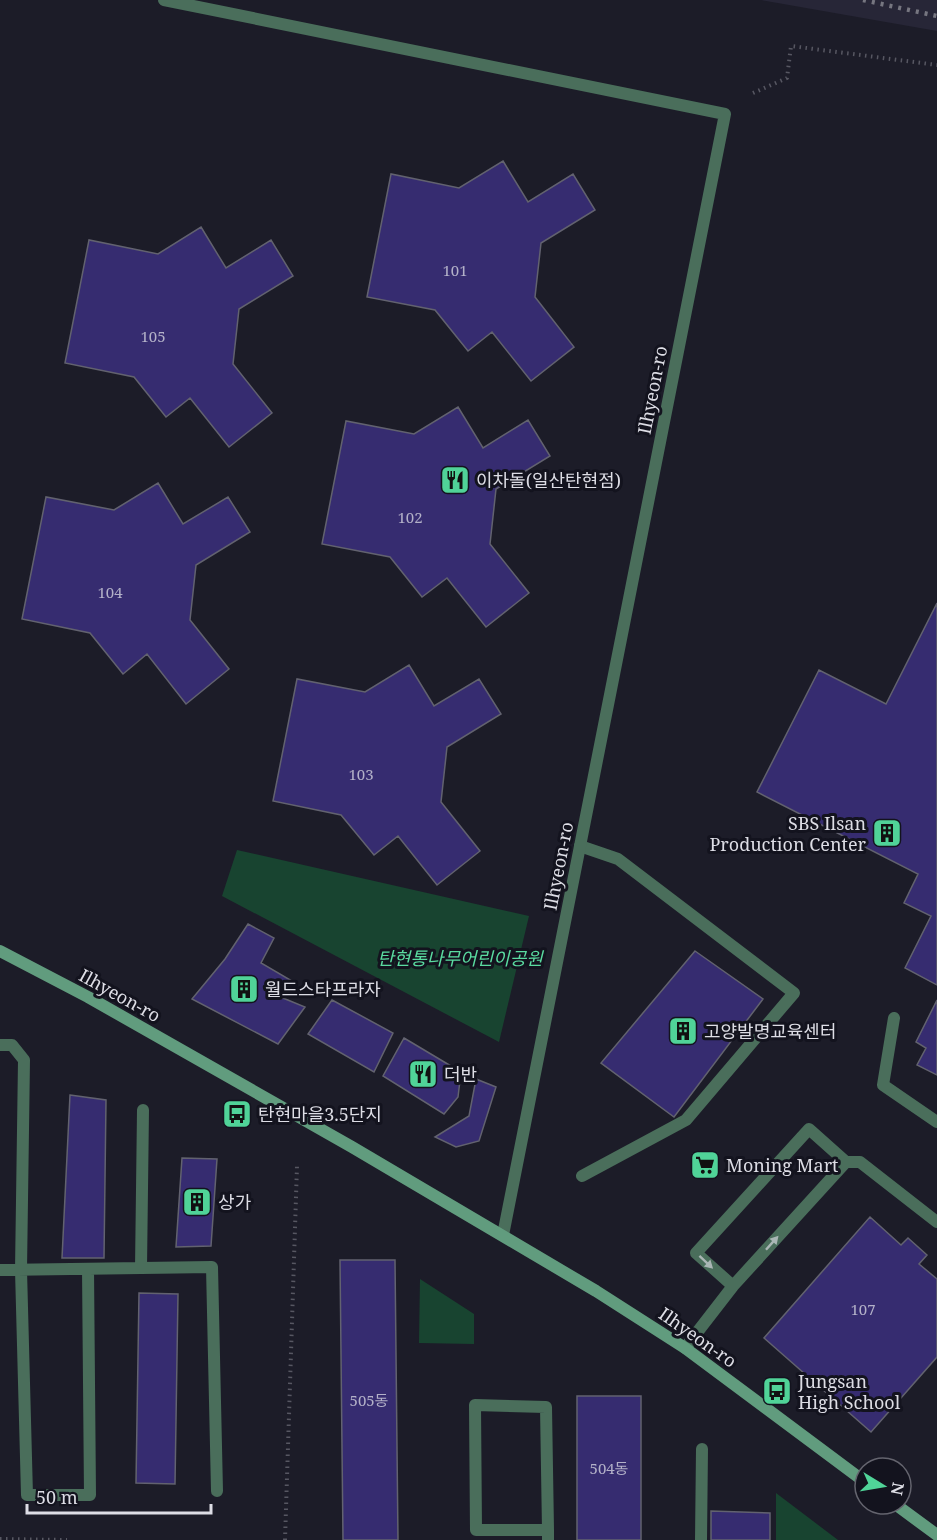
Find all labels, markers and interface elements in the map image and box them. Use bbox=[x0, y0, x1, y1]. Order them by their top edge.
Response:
house number: 101 bbox=[442, 260, 468, 280]
house number: 105 bbox=[140, 326, 166, 346]
street label: Ilhyeon-ro bbox=[632, 344, 672, 436]
restaurant icon: 이차돌(일산탄현점) bbox=[439, 464, 471, 496]
place label: 이차돌(일산탄현점) bbox=[476, 468, 621, 492]
house number: 102 bbox=[397, 507, 423, 527]
house number: 104 bbox=[97, 582, 123, 602]
house number: 103 bbox=[348, 764, 374, 784]
place label: SBS Ilsan Production Center bbox=[709, 811, 867, 856]
building icon: SBS Ilsan Production Center bbox=[871, 817, 903, 849]
street label: Ilhyeon-ro bbox=[538, 820, 578, 912]
park label: 탄현통나무어린이공원 bbox=[377, 946, 544, 970]
street label: Ilhyeon-ro bbox=[75, 963, 165, 1027]
building icon: 월드스타프라자 bbox=[228, 973, 260, 1005]
place label: 월드스타프라자 bbox=[265, 977, 381, 1001]
building icon: 고양발명교육센터 bbox=[667, 1015, 699, 1047]
place label: 고양발명교육센터 bbox=[704, 1019, 836, 1043]
restaurant icon: 더반 bbox=[407, 1058, 439, 1090]
place label: 더반 bbox=[444, 1062, 477, 1086]
bus stop icon: 탄현마을3.5단지 bbox=[221, 1098, 253, 1130]
place label: 탄현마을3.5단지 bbox=[258, 1102, 382, 1126]
supermarket icon: Moning Mart bbox=[689, 1149, 721, 1181]
place label: Moning Mart bbox=[726, 1153, 838, 1177]
building icon: 상가 bbox=[181, 1186, 213, 1218]
place label: 상가 bbox=[218, 1190, 252, 1214]
one-way arrow bbox=[765, 1236, 779, 1251]
one-way arrow bbox=[699, 1255, 714, 1269]
house number: 107 bbox=[850, 1299, 876, 1319]
street label: Ilhyeon-ro bbox=[654, 1302, 742, 1372]
place label: Jungsan High School bbox=[797, 1369, 901, 1414]
bus stop icon: Jungsan High School bbox=[761, 1375, 793, 1407]
house number: 505동 bbox=[350, 1390, 388, 1410]
north arrow bbox=[853, 1456, 913, 1516]
house number: 504동 bbox=[590, 1458, 628, 1478]
scale bar bbox=[27, 1477, 212, 1515]
text: N bbox=[886, 1481, 910, 1498]
text: 50 m bbox=[36, 1485, 78, 1509]

